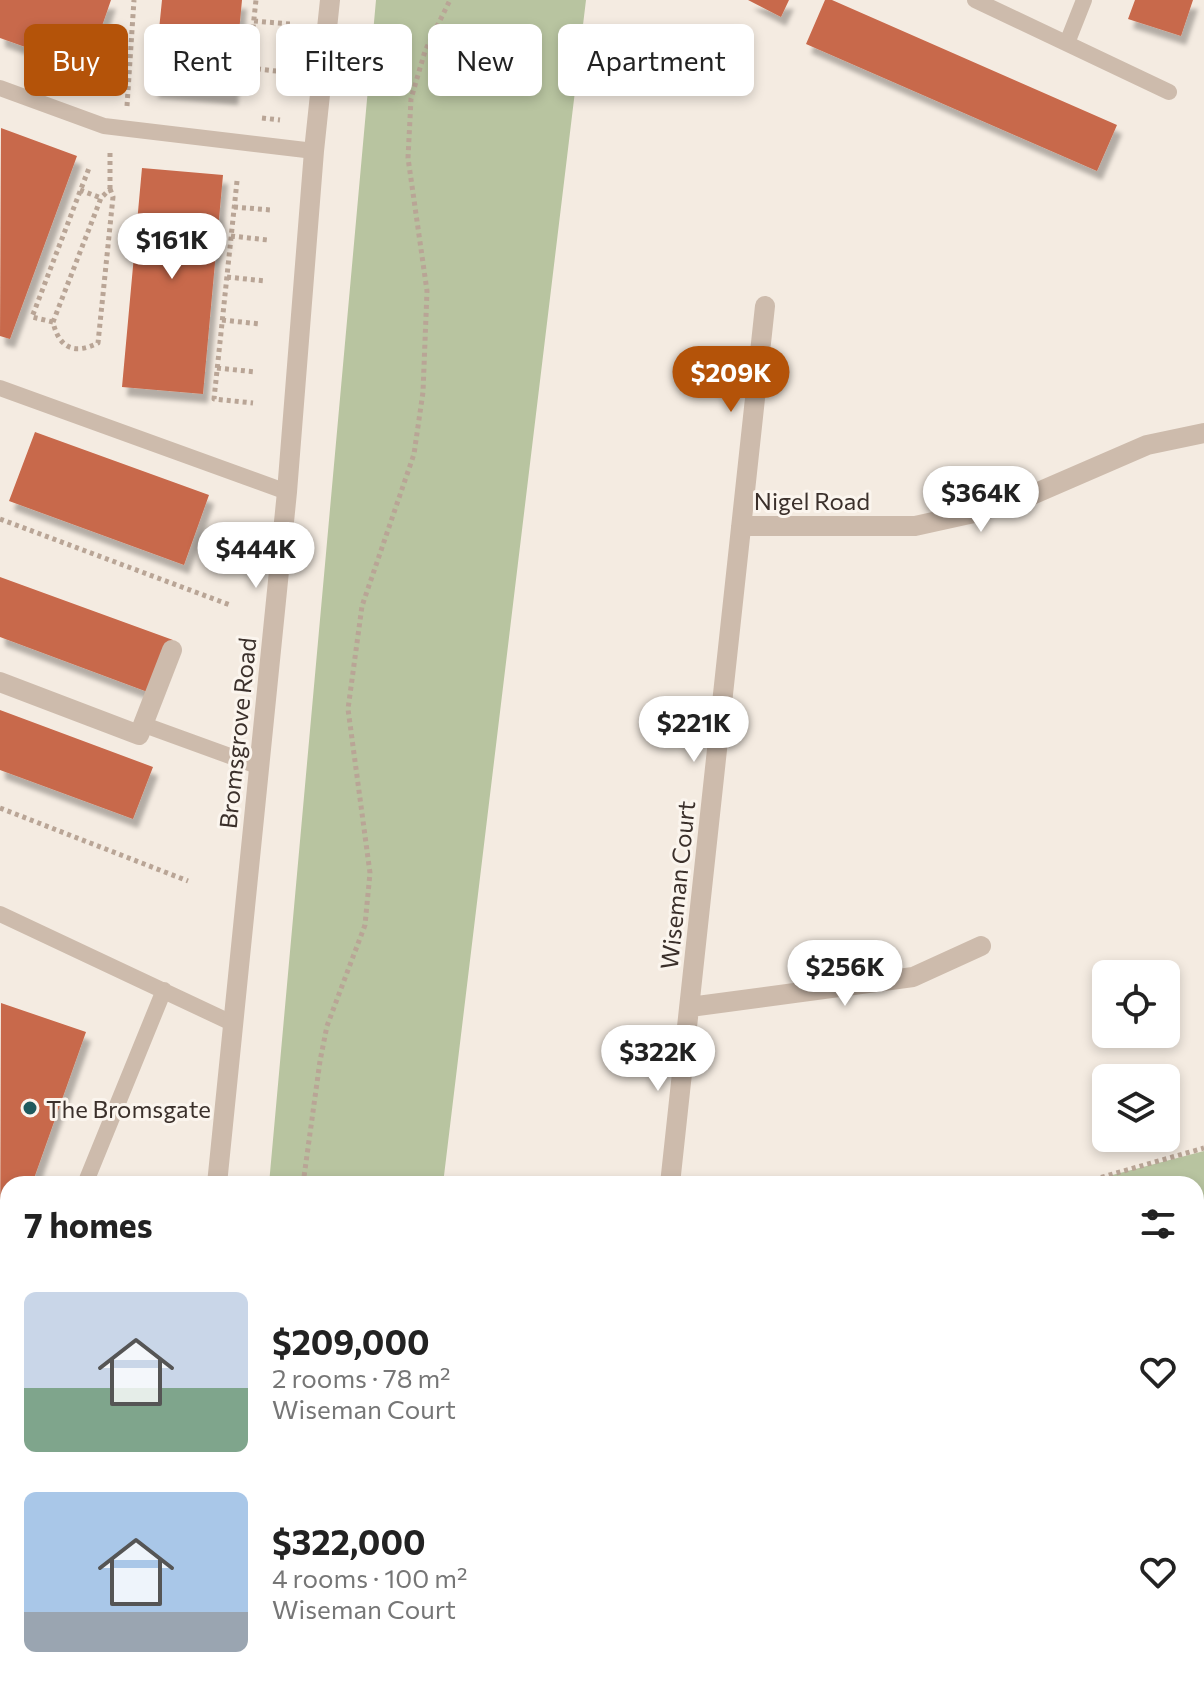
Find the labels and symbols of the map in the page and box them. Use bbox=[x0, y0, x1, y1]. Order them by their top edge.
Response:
pin: $161K bbox=[116, 213, 228, 281]
pin: $209K bbox=[675, 346, 787, 414]
pin: $364K bbox=[925, 466, 1037, 534]
street label: Nigel Road bbox=[754, 486, 870, 515]
pin: $444K bbox=[200, 522, 312, 590]
street label: Bromsgrove Road bbox=[213, 636, 261, 830]
pin: $221K bbox=[638, 696, 750, 764]
street label: Wiseman Court bbox=[654, 799, 700, 971]
pin: $256K bbox=[789, 940, 901, 1008]
pin: $322K bbox=[602, 1025, 714, 1093]
place label: The Bromsgate bbox=[46, 1094, 211, 1123]
marker: The Bromsgate bbox=[21, 1099, 39, 1117]

